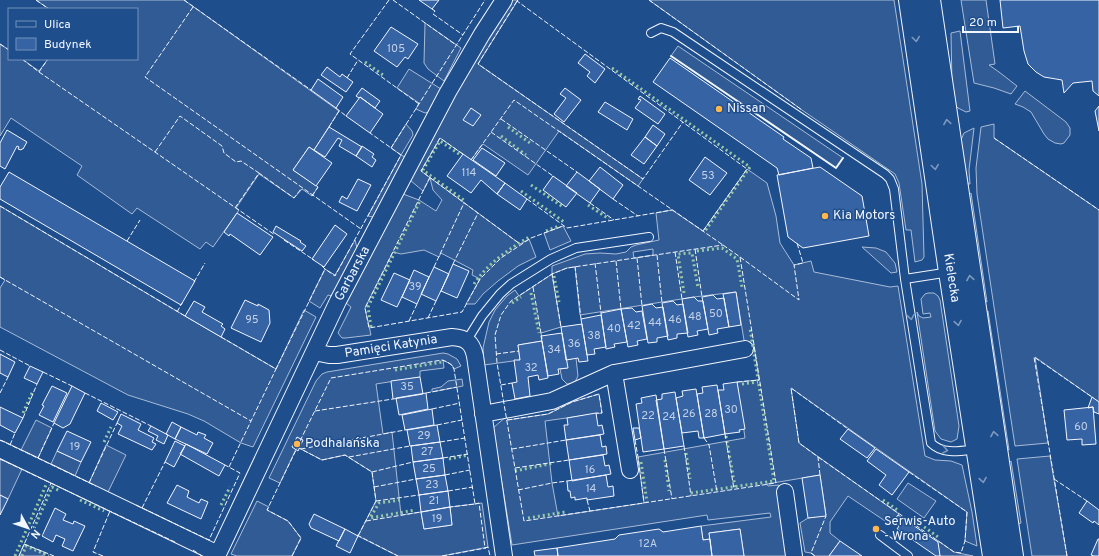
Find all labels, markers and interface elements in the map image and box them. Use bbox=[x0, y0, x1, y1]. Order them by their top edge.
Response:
legend bbox=[8, 8, 138, 60]
scale bar bbox=[963, 8, 1018, 34]
text: 20 m bbox=[969, 15, 997, 31]
text: Ulica bbox=[44, 17, 71, 33]
one-way arrow bbox=[911, 36, 920, 42]
text: Budynek bbox=[44, 37, 92, 53]
house number: 105 bbox=[387, 42, 405, 56]
place label: Nissan bbox=[727, 101, 766, 117]
marker: Nissan bbox=[714, 104, 724, 114]
one-way arrow bbox=[943, 119, 952, 125]
one-way arrow bbox=[930, 164, 939, 170]
house number: 114 bbox=[462, 166, 477, 180]
house number: 53 bbox=[701, 169, 715, 183]
place label: Kia Motors bbox=[833, 208, 895, 224]
marker: Kia Motors bbox=[820, 211, 830, 221]
street label: Garbarska bbox=[332, 244, 374, 304]
street label: Kielecka bbox=[939, 252, 963, 304]
one-way arrow bbox=[966, 275, 975, 281]
house number: 39 bbox=[409, 280, 421, 294]
house number: 50 bbox=[709, 307, 723, 321]
house number: 48 bbox=[688, 310, 702, 324]
house number: 95 bbox=[245, 313, 259, 327]
house number: 46 bbox=[668, 313, 682, 327]
one-way arrow bbox=[906, 314, 915, 320]
house number: 44 bbox=[648, 316, 662, 330]
house number: 42 bbox=[627, 319, 641, 333]
one-way arrow bbox=[953, 320, 962, 327]
house number: 40 bbox=[607, 322, 621, 336]
house number: 38 bbox=[587, 329, 601, 343]
street label: Pamięci Katynia bbox=[344, 332, 438, 362]
house number: 36 bbox=[567, 337, 581, 351]
house number: 34 bbox=[547, 343, 561, 357]
house number: 32 bbox=[524, 361, 538, 375]
house number: 35 bbox=[400, 380, 414, 394]
house number: 30 bbox=[724, 403, 738, 417]
house number: 26 bbox=[682, 407, 696, 421]
house number: 28 bbox=[704, 407, 718, 421]
house number: 22 bbox=[641, 409, 655, 423]
house number: 24 bbox=[662, 410, 676, 424]
house number: 60 bbox=[1074, 420, 1088, 434]
house number: 29 bbox=[417, 429, 431, 443]
one-way arrow bbox=[990, 431, 999, 437]
place label: Podhalańska bbox=[305, 436, 379, 452]
marker: Podhalańska bbox=[292, 439, 302, 449]
house number: 19 bbox=[70, 440, 80, 454]
house number: 27 bbox=[421, 445, 433, 459]
one-way arrow bbox=[942, 445, 949, 454]
house number: 25 bbox=[422, 462, 436, 476]
house number: 16 bbox=[585, 463, 595, 477]
one-way arrow bbox=[978, 476, 987, 483]
house number: 23 bbox=[425, 478, 439, 492]
house number: 14 bbox=[586, 482, 597, 496]
house number: 21 bbox=[429, 494, 439, 508]
north arrow bbox=[8, 508, 48, 548]
house number: 19 bbox=[432, 512, 442, 526]
place label: Serwis-Auto - Wrona bbox=[884, 514, 956, 545]
marker: Serwis-Auto - Wrona bbox=[871, 524, 881, 534]
text: N bbox=[27, 526, 43, 541]
house number: 12A bbox=[639, 537, 657, 551]

